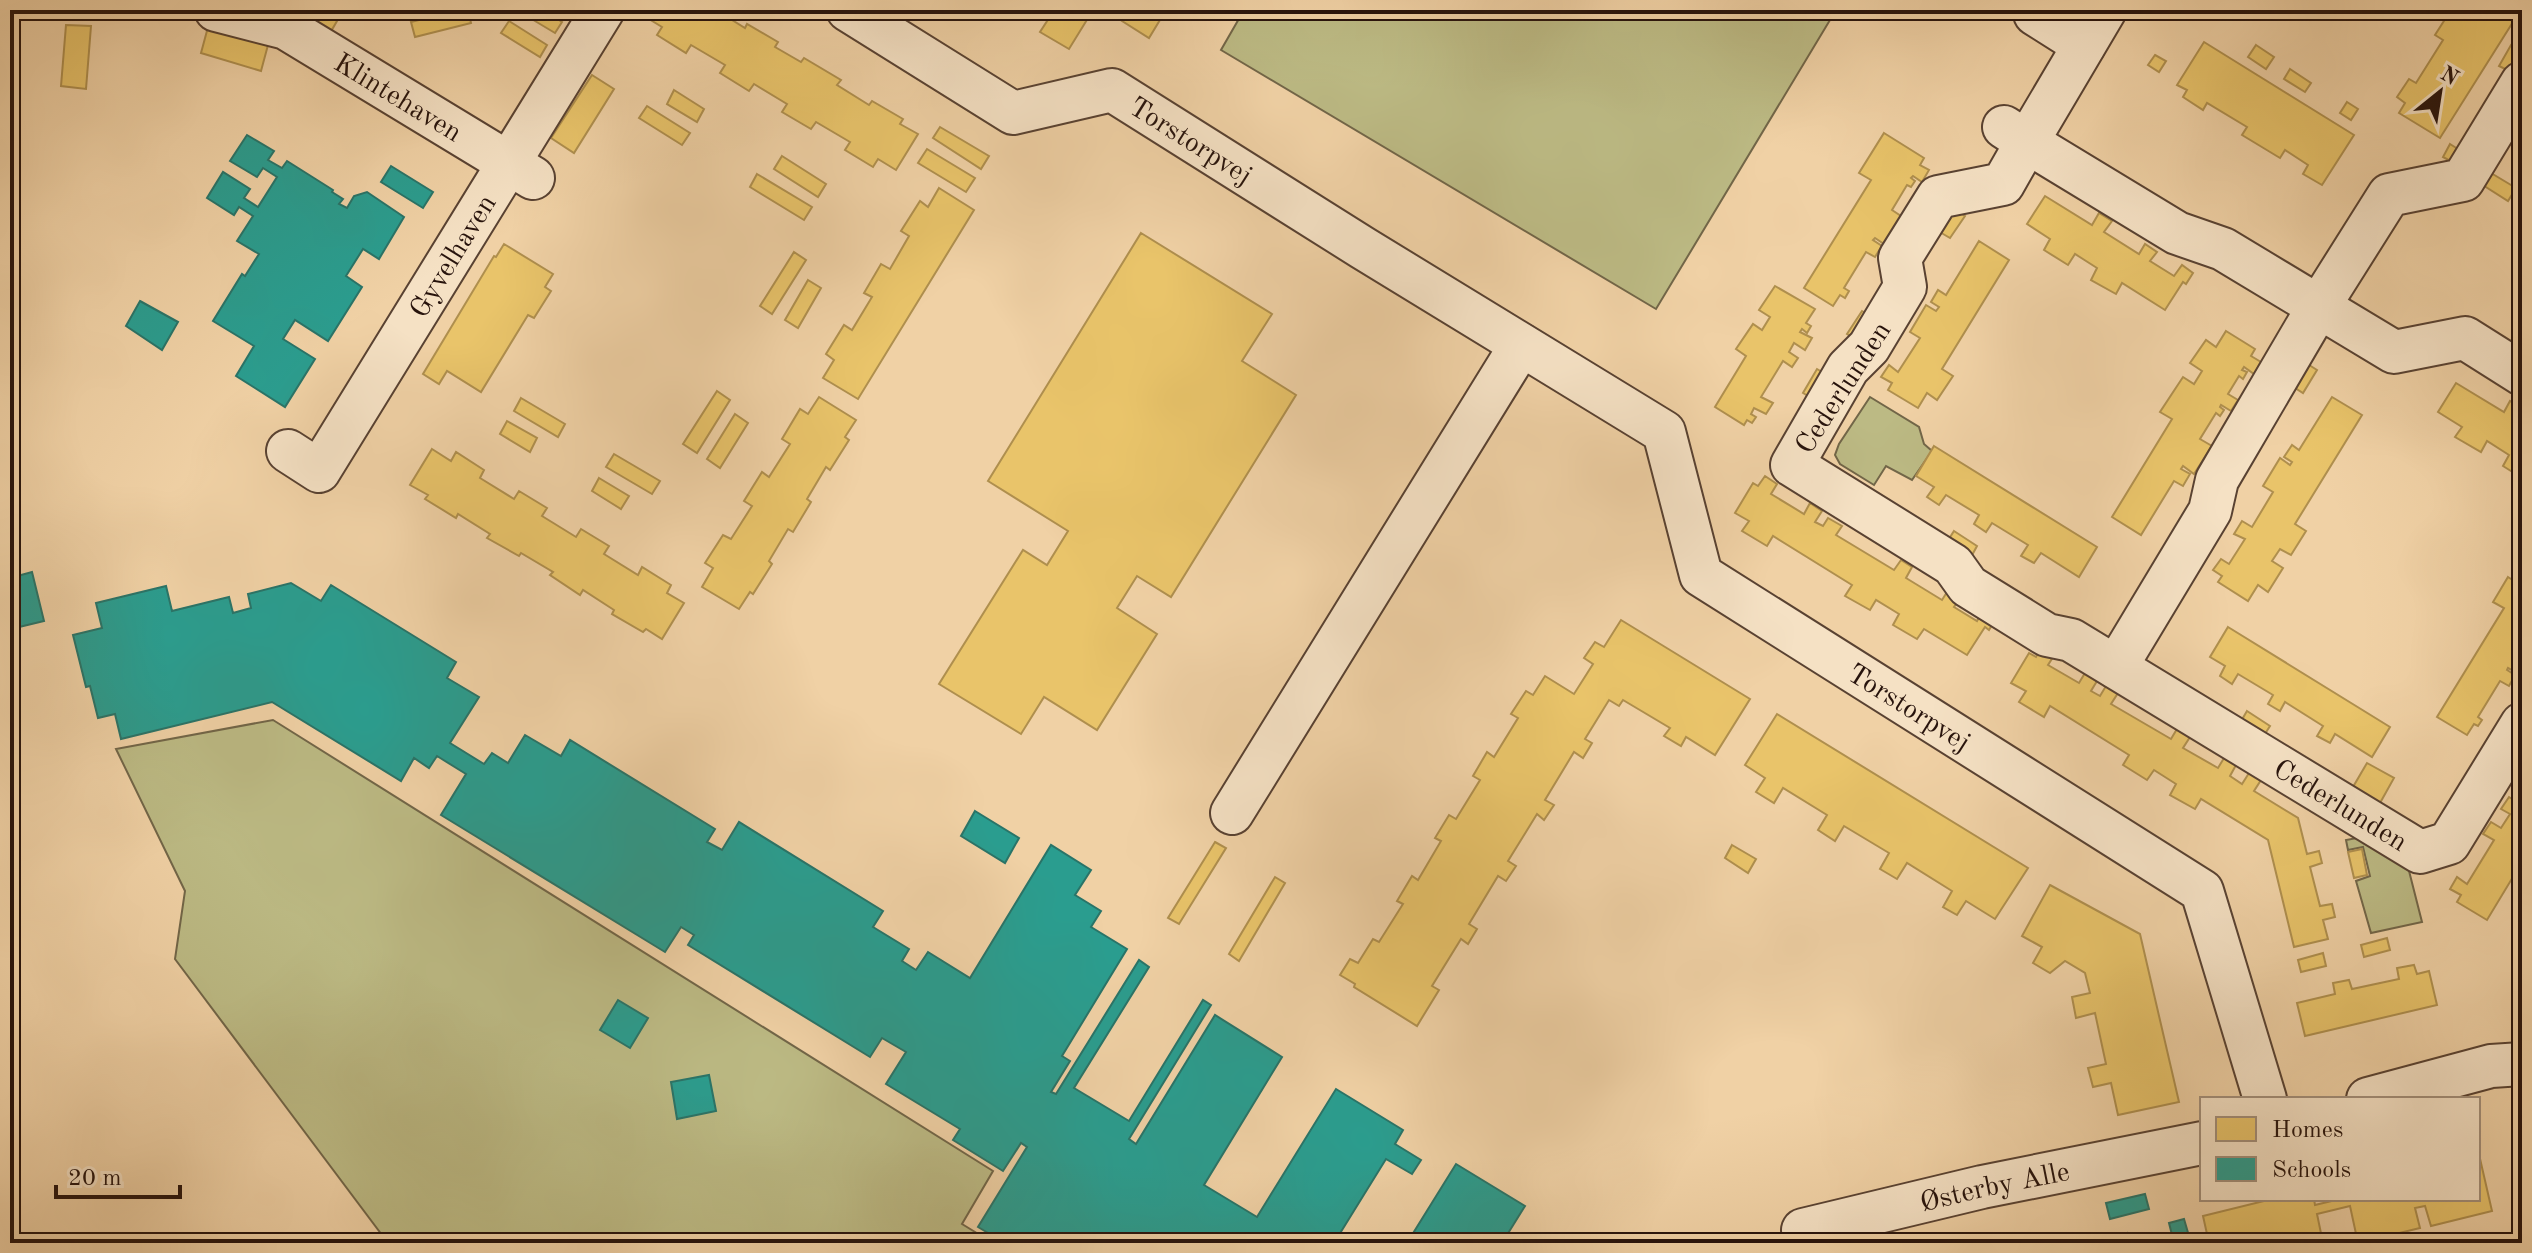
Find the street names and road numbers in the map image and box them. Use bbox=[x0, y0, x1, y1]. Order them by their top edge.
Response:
street label: Klintehaven bbox=[328, 50, 466, 148]
street label: Torstorpvej bbox=[1123, 94, 1256, 192]
street label: Gyvelhaven bbox=[406, 191, 503, 323]
street label: Cederlunden bbox=[1792, 318, 1897, 460]
street label: Torstorpvej bbox=[1842, 660, 1975, 758]
street label: Cederlunden bbox=[2268, 756, 2411, 858]
street label: Østerby Alle bbox=[1918, 1159, 2072, 1218]

